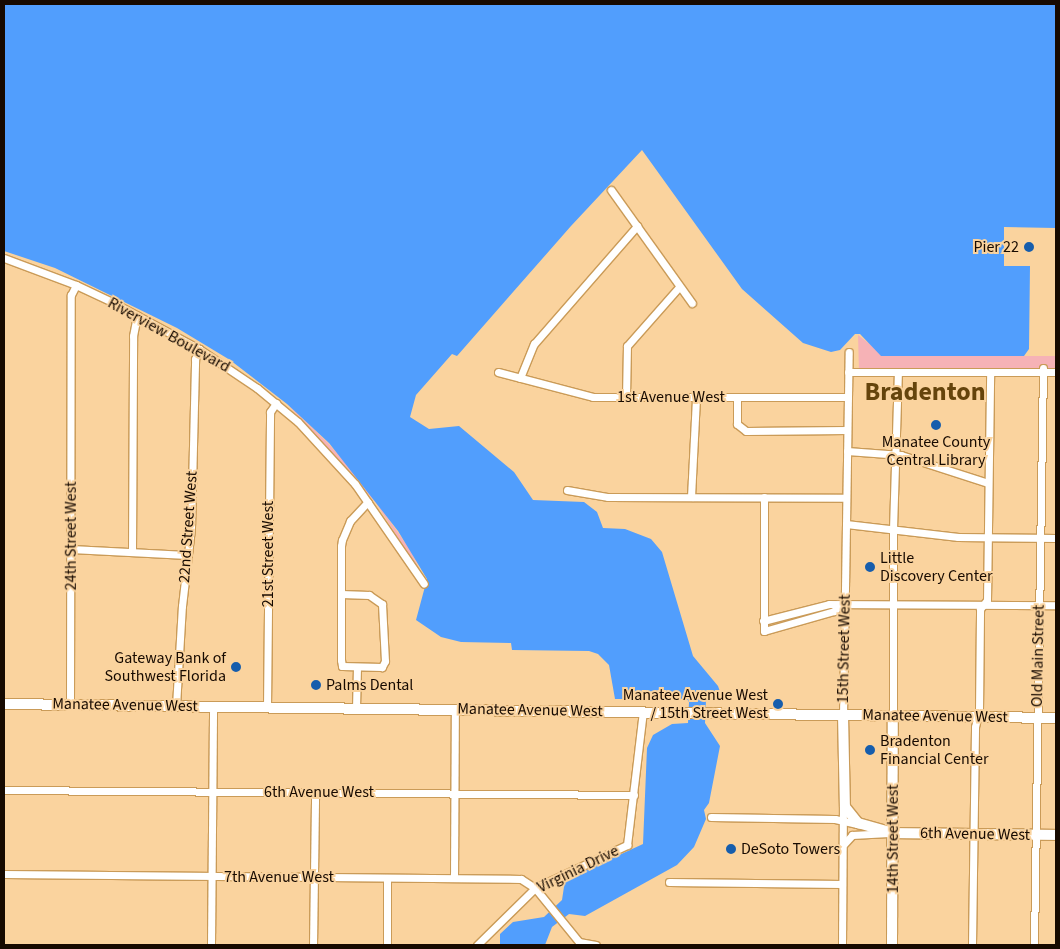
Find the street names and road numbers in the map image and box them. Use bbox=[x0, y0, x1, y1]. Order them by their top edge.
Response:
street label: Riverview Boulevard bbox=[105, 293, 233, 377]
street label: 1st Avenue West bbox=[617, 387, 725, 407]
street label: 22nd Street West bbox=[175, 470, 201, 584]
street label: 24th Street West bbox=[61, 482, 81, 590]
street label: 21st Street West bbox=[258, 501, 278, 607]
street label: 15th Street West bbox=[833, 594, 855, 704]
street label: Old Main Street bbox=[1028, 605, 1048, 707]
street label: Manatee Avenue West bbox=[52, 694, 198, 716]
street label: Manatee Avenue West bbox=[457, 699, 603, 721]
street label: Manatee Avenue West bbox=[862, 705, 1008, 727]
street label: 6th Avenue West bbox=[264, 782, 374, 802]
street label: 14th Street West bbox=[883, 785, 903, 893]
street label: 6th Avenue West bbox=[920, 823, 1030, 845]
street label: Virginia Drive bbox=[534, 841, 622, 897]
street label: 7th Avenue West bbox=[224, 867, 334, 887]

